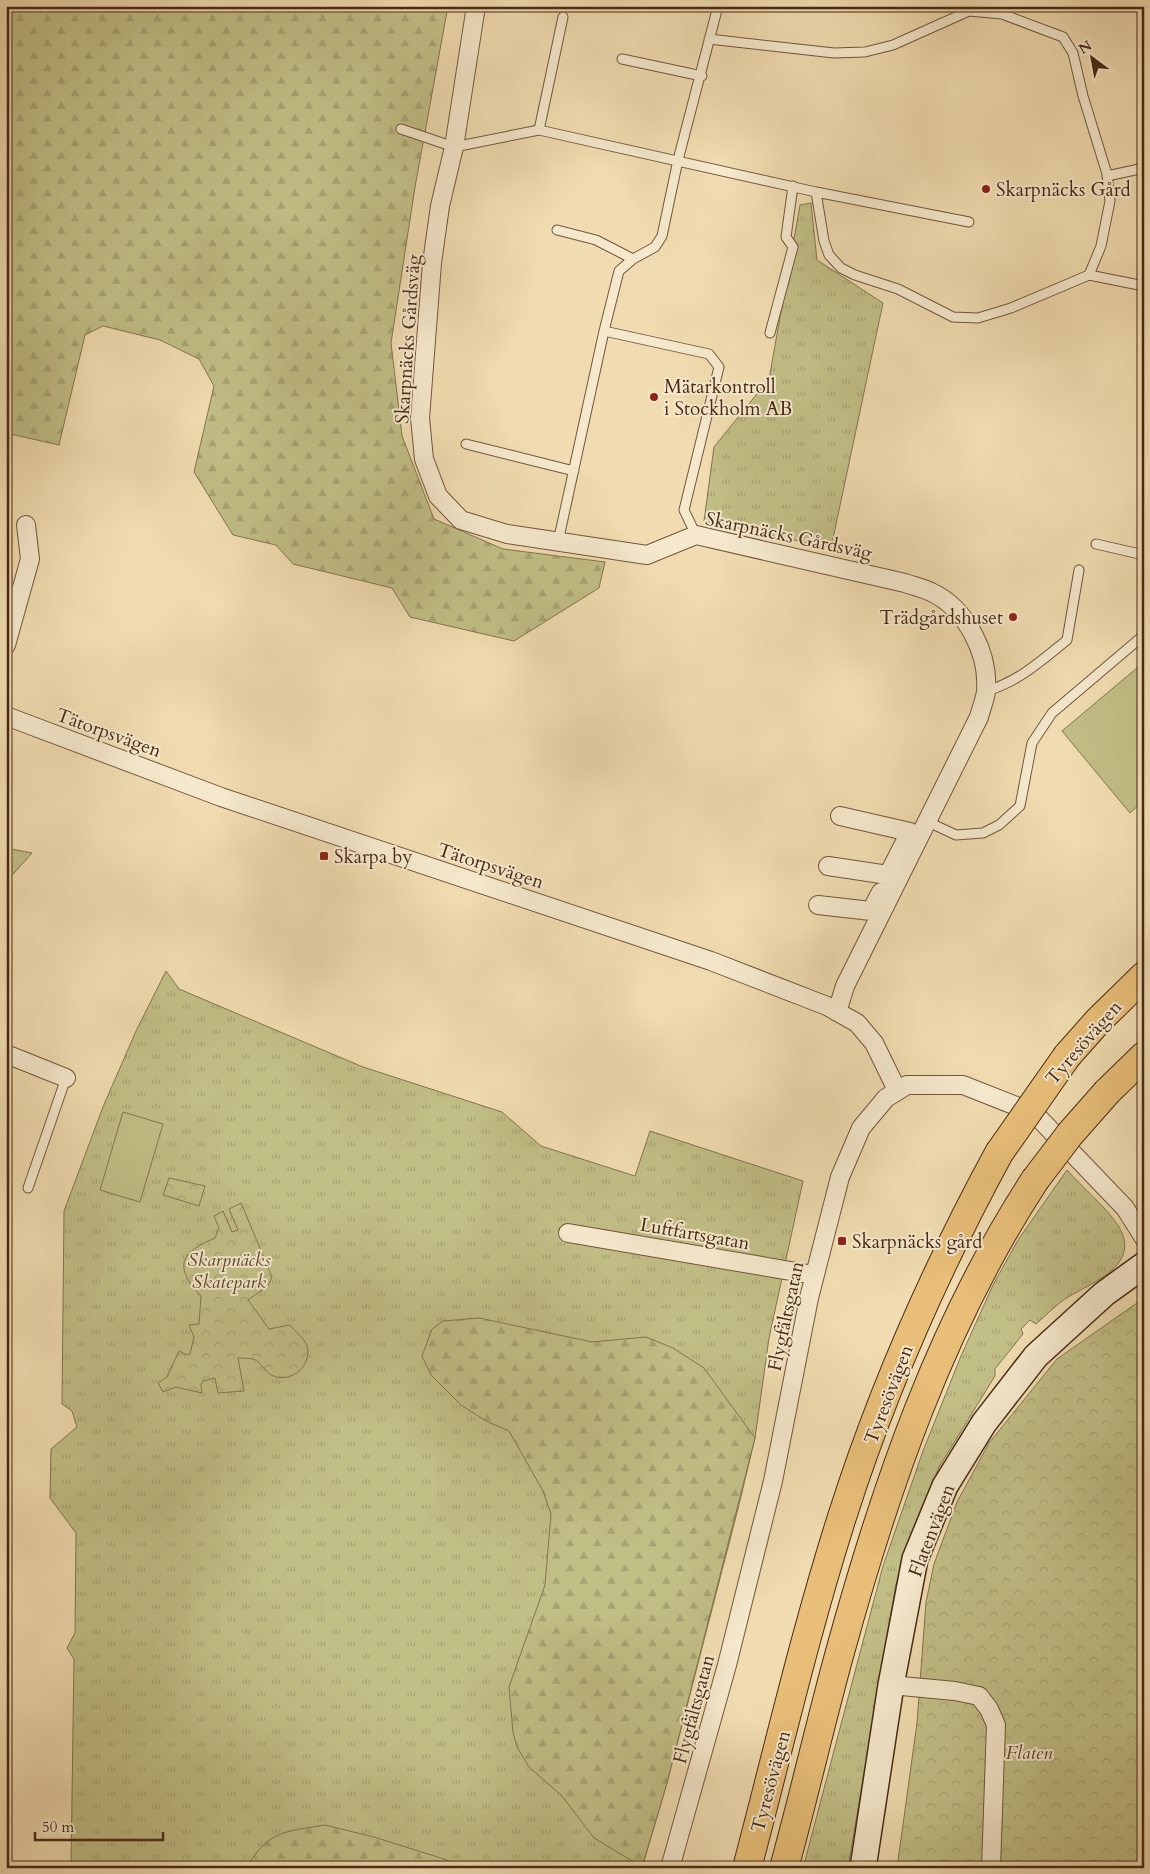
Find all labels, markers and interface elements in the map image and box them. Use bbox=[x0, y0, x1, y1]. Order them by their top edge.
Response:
north arrow bbox=[1068, 32, 1118, 82]
text: N bbox=[1075, 36, 1096, 59]
place label: Skarpnäcks Gård bbox=[996, 177, 1131, 203]
marker: Skarpnäcks Gård bbox=[980, 183, 992, 195]
street label: Skarpnäcks Gårdsväg bbox=[389, 253, 427, 425]
place label: Mätarkontroll i Stockholm AB bbox=[664, 374, 792, 422]
marker: Mätarkontroll i Stockholm AB bbox=[648, 391, 660, 403]
street label: Skarpnäcks Gårdsväg bbox=[703, 506, 875, 566]
place label: Trädgårdshuset bbox=[880, 605, 1003, 631]
marker: Trädgårdshuset bbox=[1007, 611, 1019, 623]
street label: Tätorpsvägen bbox=[53, 702, 165, 764]
street label: Tätorpsvägen bbox=[434, 837, 547, 895]
place label: Skarpa by bbox=[334, 844, 413, 870]
marker: Skarpa by bbox=[318, 850, 330, 862]
street label: Tyresövägen bbox=[1040, 995, 1128, 1091]
street label: Luftfartsgatan bbox=[638, 1212, 752, 1256]
place label: Skarpnäcks gård bbox=[852, 1229, 982, 1255]
marker: Skarpnäcks gård bbox=[836, 1235, 848, 1247]
park label: Skarpnäcks Skatepark bbox=[187, 1247, 271, 1295]
street label: Flygfältsgatan bbox=[762, 1259, 810, 1373]
street label: Tyresövägen bbox=[858, 1341, 920, 1448]
street label: Flatenvägen bbox=[902, 1480, 962, 1580]
street label: Flygfältsgatan bbox=[667, 1652, 721, 1767]
street label: Tyresövägen bbox=[745, 1727, 797, 1835]
park label: Flaten bbox=[1006, 1740, 1053, 1766]
scale bar bbox=[35, 1809, 162, 1841]
text: 50 m bbox=[42, 1817, 74, 1837]

